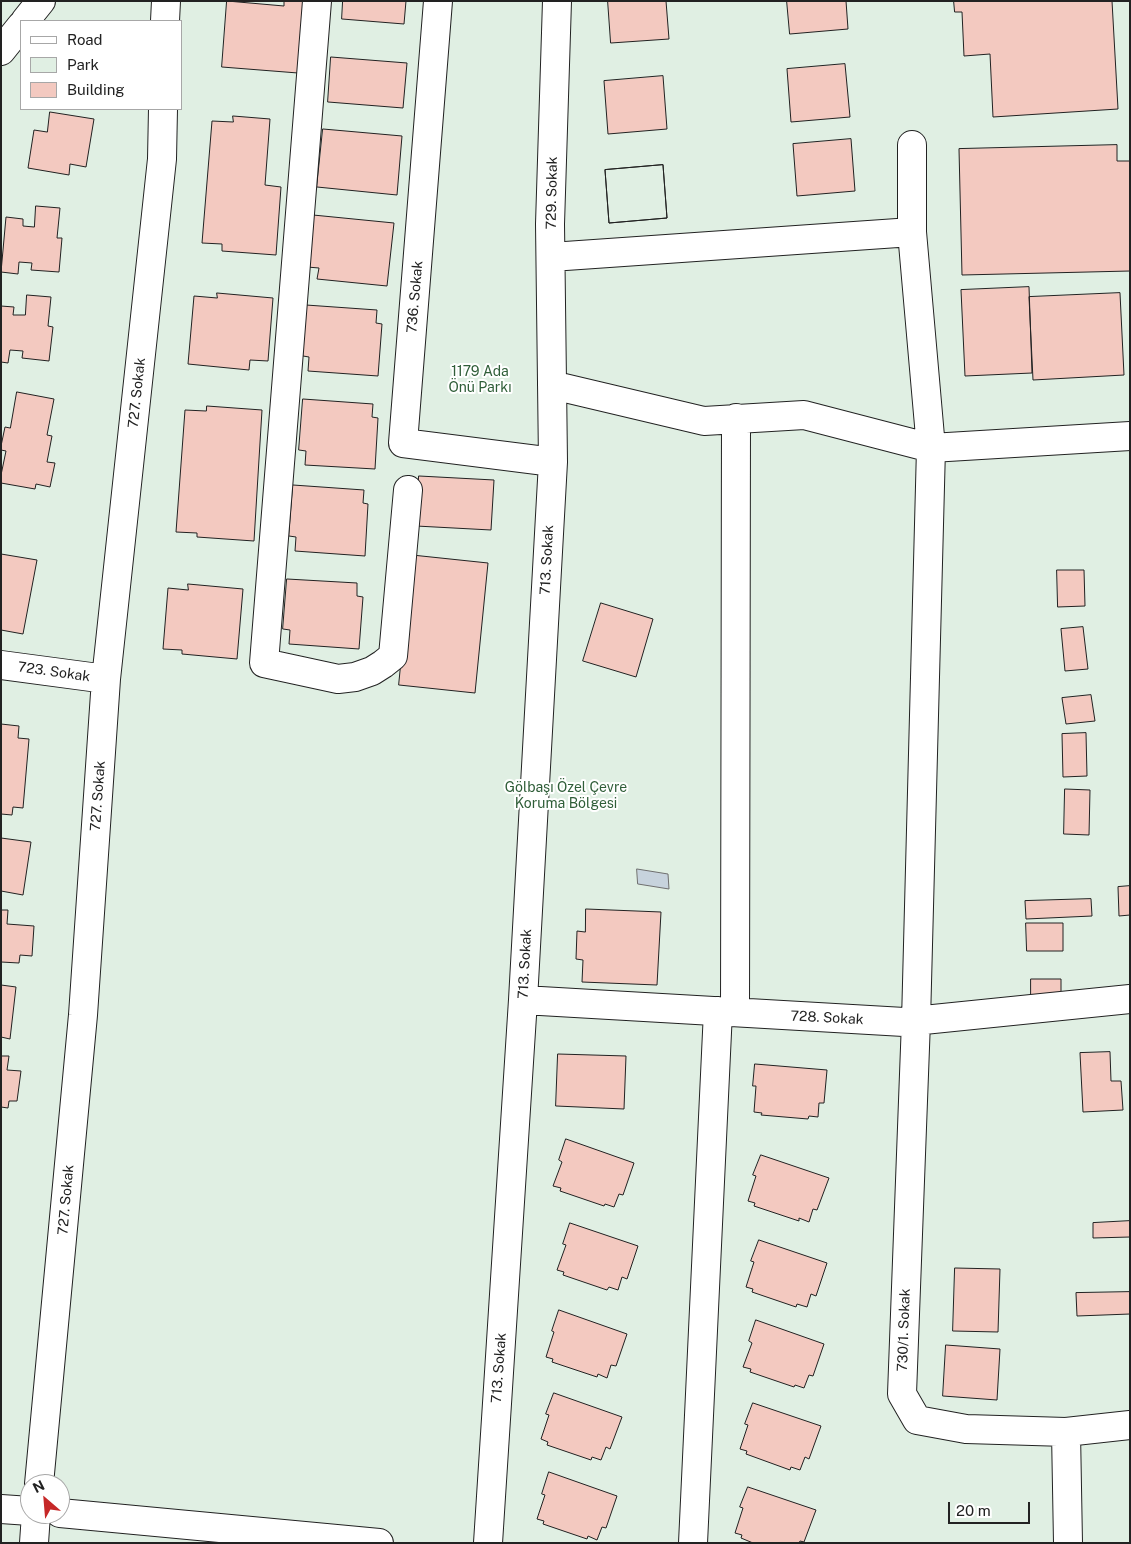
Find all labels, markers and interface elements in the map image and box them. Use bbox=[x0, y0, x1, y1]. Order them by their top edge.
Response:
legend bbox=[20, 20, 182, 110]
text: Road bbox=[67, 31, 103, 48]
text: Park bbox=[67, 56, 99, 73]
text: Building bbox=[67, 81, 125, 98]
street label: 729. Sokak bbox=[543, 157, 561, 229]
street label: 736. Sokak bbox=[403, 260, 427, 334]
street label: 727. Sokak bbox=[125, 357, 149, 429]
park label: 1179 Ada Önü Parkı bbox=[448, 364, 512, 397]
street label: 713. Sokak bbox=[537, 524, 557, 596]
street label: 723. Sokak bbox=[17, 659, 91, 685]
street label: 727. Sokak bbox=[87, 760, 109, 832]
park label: Gölbaşı Özel Çevre Koruma Bölgesi bbox=[505, 780, 627, 812]
street label: 713. Sokak bbox=[515, 928, 535, 1000]
street label: 728. Sokak bbox=[790, 1008, 864, 1028]
street label: 727. Sokak bbox=[55, 1164, 77, 1236]
street label: 730/1. Sokak bbox=[894, 1288, 914, 1372]
street label: 713. Sokak bbox=[488, 1332, 510, 1404]
north arrow bbox=[20, 1474, 70, 1524]
text: N bbox=[30, 1477, 47, 1496]
scale bar bbox=[951, 1492, 1034, 1524]
text: 20 m bbox=[956, 1502, 991, 1519]

